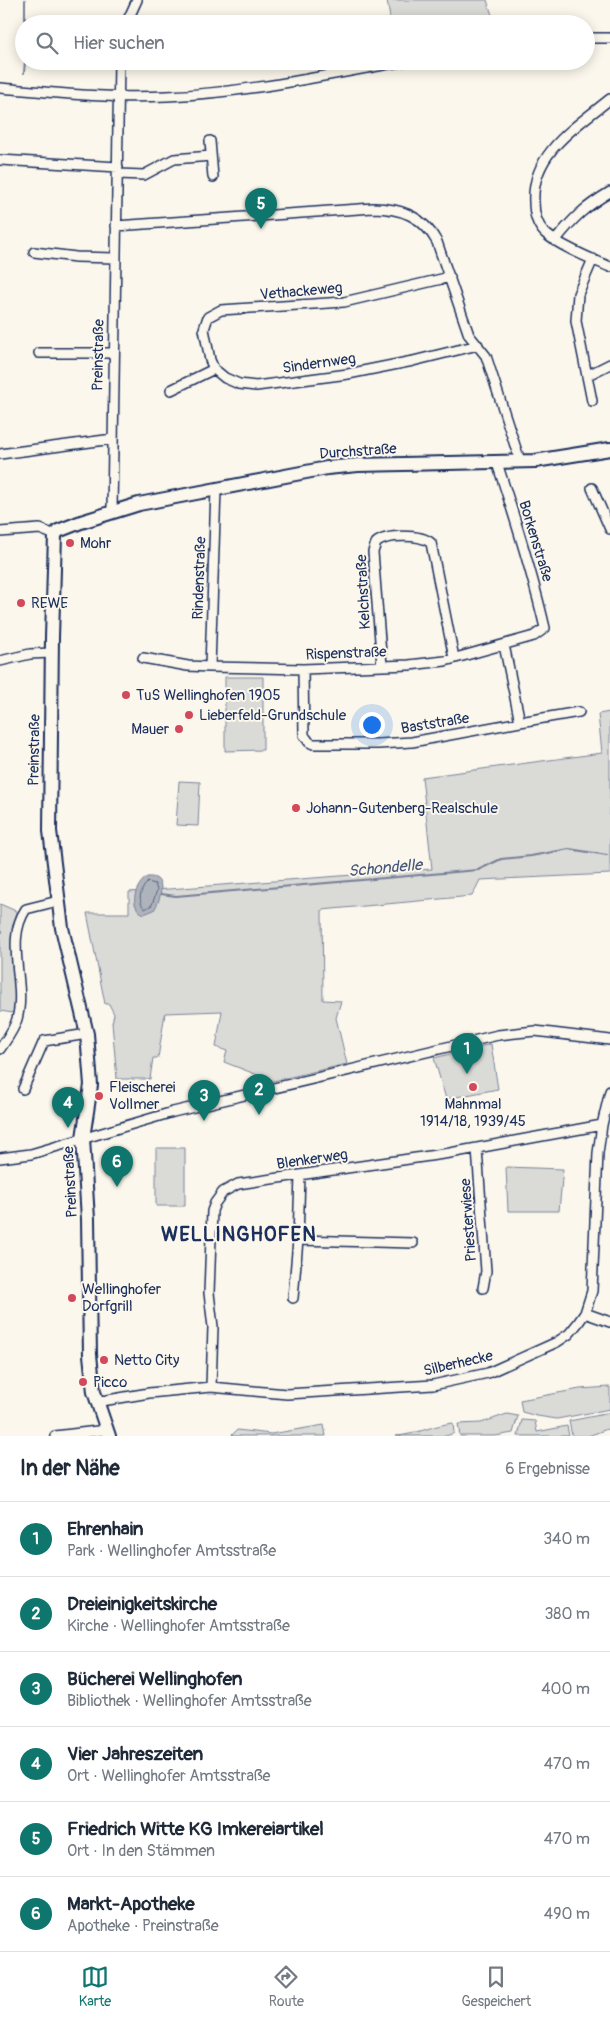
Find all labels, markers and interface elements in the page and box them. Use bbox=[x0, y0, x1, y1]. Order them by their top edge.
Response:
search box bbox=[15, 15, 595, 70]
icon: search bbox=[33, 29, 61, 57]
text: Hier suchen bbox=[73, 31, 165, 55]
pin: 5 bbox=[245, 188, 277, 229]
street label: Vethackeweg bbox=[259, 278, 343, 305]
street label: Preinstraße bbox=[88, 318, 109, 391]
street label: Sindernweg bbox=[281, 349, 357, 378]
street label: Durchstraße bbox=[319, 439, 398, 464]
street label: Borkenstraße bbox=[514, 498, 557, 585]
place label: Mohr bbox=[80, 534, 112, 553]
street label: Rindenstraße bbox=[189, 536, 210, 620]
marker: Mohr bbox=[64, 537, 76, 549]
street label: Kelchstraße bbox=[352, 553, 375, 630]
place label: REWE bbox=[31, 594, 68, 613]
marker: REWE bbox=[15, 597, 27, 609]
street label: Rispenstraße bbox=[305, 643, 387, 664]
place label: TuS Wellinghofen 1905 bbox=[136, 686, 281, 705]
marker: TuS Wellinghofen 1905 bbox=[120, 689, 132, 701]
place label: Lieberfeld-Grundschule bbox=[199, 706, 347, 725]
marker: Lieberfeld-Grundschule bbox=[183, 709, 195, 721]
street label: Baststraße bbox=[400, 709, 471, 738]
your location bbox=[359, 712, 385, 738]
street label: Preinstraße bbox=[24, 713, 45, 786]
place label: Mauer bbox=[131, 720, 170, 739]
marker: Mauer bbox=[173, 723, 185, 735]
place label: Johann-Gutenberg-Realschule bbox=[306, 799, 498, 818]
marker: Johann-Gutenberg-Realschule bbox=[290, 802, 302, 814]
water label: Schondelle bbox=[347, 855, 425, 881]
pin: 1 bbox=[451, 1033, 483, 1074]
pin: 2 bbox=[243, 1074, 275, 1115]
place label: Fleischerei Vollmer bbox=[109, 1078, 176, 1114]
pin: 3 bbox=[188, 1080, 220, 1121]
marker: Mahnmal 1914/18, 1939/45 bbox=[467, 1081, 479, 1093]
pin: 4 bbox=[52, 1087, 84, 1128]
marker: Fleischerei Vollmer bbox=[93, 1090, 105, 1102]
place label: Mahnmal 1914/18, 1939/45 bbox=[420, 1095, 526, 1131]
street label: Preinstraße bbox=[59, 1145, 82, 1218]
street label: Blenkerweg bbox=[275, 1145, 349, 1174]
pin: 6 bbox=[101, 1146, 133, 1187]
street label: Priesterwiese bbox=[456, 1177, 481, 1262]
district label: WELLINGHOFEN bbox=[161, 1222, 317, 1247]
place label: Wellinghofer Dorfgrill bbox=[82, 1280, 162, 1316]
marker: Wellinghofer Dorfgrill bbox=[66, 1292, 78, 1304]
street label: Silberhecke bbox=[421, 1346, 495, 1381]
place label: Netto City bbox=[114, 1351, 180, 1370]
marker: Netto City bbox=[98, 1354, 110, 1366]
place label: Picco bbox=[93, 1373, 127, 1392]
marker: Picco bbox=[77, 1376, 89, 1388]
text: In der Nähe bbox=[20, 1455, 120, 1482]
text: 6 Ergebnisse bbox=[505, 1459, 590, 1479]
text: Ehrenhain bbox=[67, 1517, 144, 1541]
text: 1 bbox=[33, 1529, 39, 1549]
text: 340 m bbox=[543, 1529, 590, 1549]
text: Park · Wellinghofer Amtsstraße bbox=[67, 1541, 276, 1561]
text: Dreieinigkeitskirche bbox=[67, 1592, 217, 1616]
text: 2 bbox=[32, 1604, 40, 1624]
text: 380 m bbox=[544, 1604, 590, 1624]
text: Kirche · Wellinghofer Amtsstraße bbox=[67, 1616, 290, 1636]
text: Bücherei Wellinghofen bbox=[67, 1667, 243, 1691]
text: 3 bbox=[32, 1679, 40, 1699]
text: 400 m bbox=[541, 1679, 590, 1699]
text: Bibliothek · Wellinghofer Amtsstraße bbox=[67, 1691, 312, 1711]
text: Vier Jahreszeiten bbox=[67, 1742, 203, 1766]
text: 4 bbox=[31, 1754, 41, 1774]
text: 470 m bbox=[544, 1754, 590, 1774]
text: Ort · Wellinghofer Amtsstraße bbox=[67, 1766, 271, 1786]
text: Friedrich Witte KG Imkereiartikel bbox=[67, 1817, 324, 1841]
text: 5 bbox=[32, 1829, 40, 1849]
text: 470 m bbox=[544, 1829, 590, 1849]
text: Ort · In den Stämmen bbox=[67, 1841, 215, 1861]
text: Markt-Apotheke bbox=[67, 1892, 195, 1916]
text: 6 bbox=[31, 1904, 41, 1924]
text: 490 m bbox=[544, 1904, 590, 1924]
text: Apotheke · Preinstraße bbox=[67, 1916, 219, 1936]
tab: Karte bbox=[79, 1963, 111, 2010]
tab: Route bbox=[269, 1963, 304, 2010]
tab: Gespeichert bbox=[462, 1963, 531, 2010]

